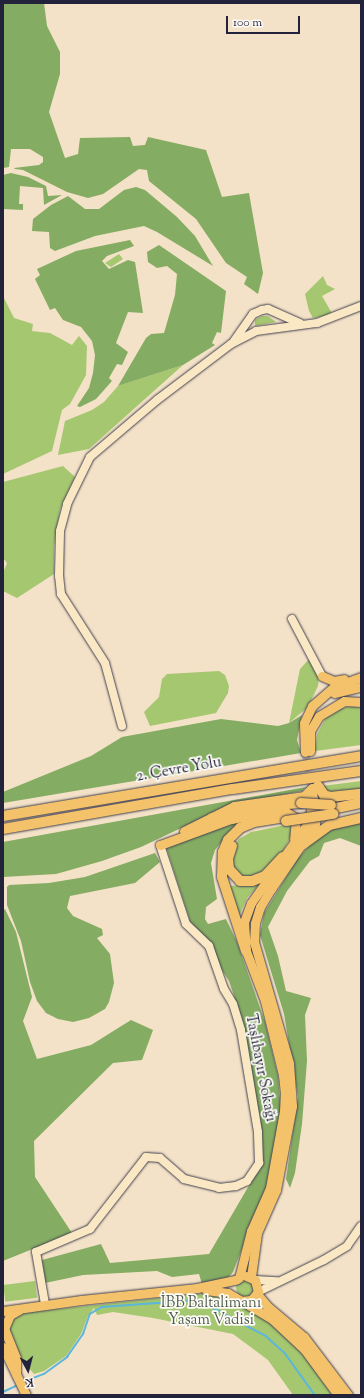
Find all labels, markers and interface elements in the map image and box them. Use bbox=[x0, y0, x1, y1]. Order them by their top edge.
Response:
scale bar bbox=[228, 8, 302, 34]
text: 100 m bbox=[233, 14, 262, 32]
street label: 2. Çevre Yolu bbox=[135, 754, 223, 786]
street label: Taşlıbayır Sokağı bbox=[241, 1013, 279, 1123]
park label: İBB Baltalimanı Yaşam Vadisi bbox=[161, 1294, 261, 1329]
north arrow bbox=[8, 1350, 48, 1390]
text: K bbox=[25, 1373, 34, 1390]

